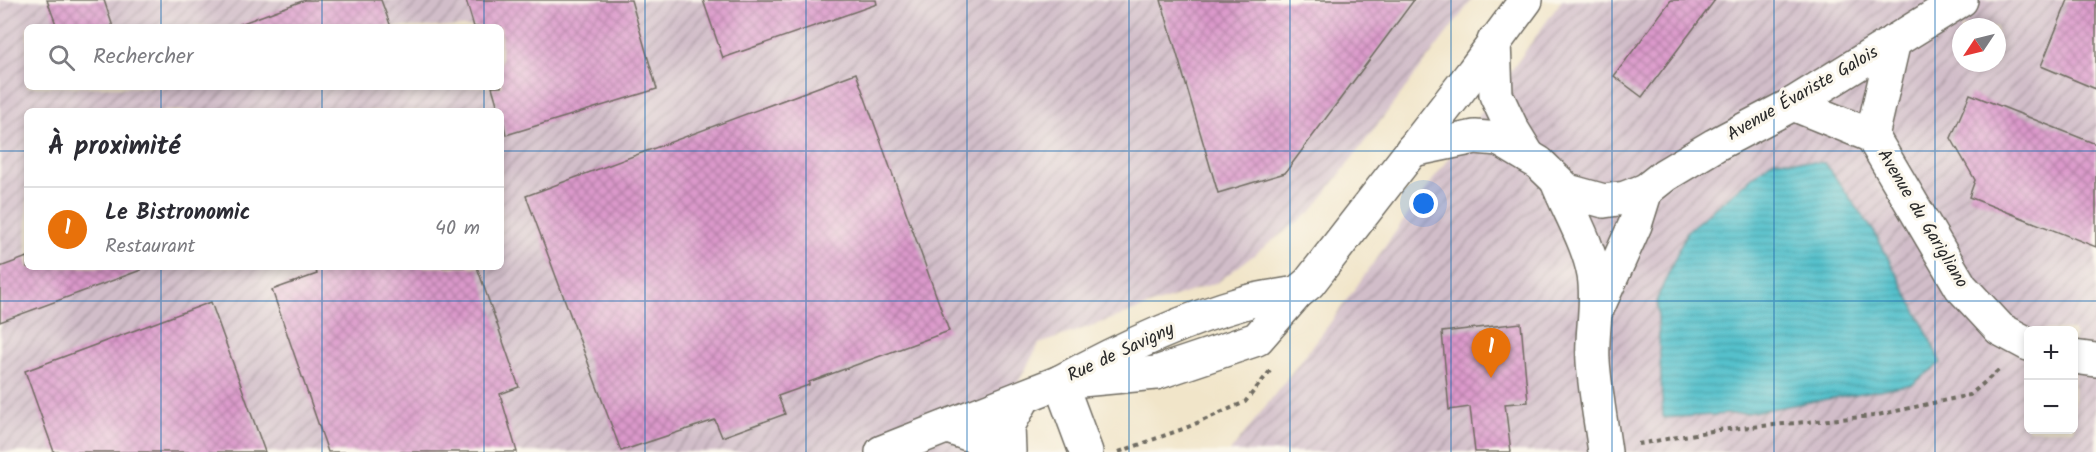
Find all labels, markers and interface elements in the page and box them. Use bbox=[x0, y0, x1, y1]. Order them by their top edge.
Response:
north arrow bbox=[1952, 18, 2006, 72]
search box bbox=[24, 24, 504, 90]
street label: Avenue Évariste Galois bbox=[1722, 39, 1885, 149]
text: Rechercher bbox=[93, 40, 193, 75]
icon: search bbox=[45, 41, 78, 74]
text: À proximité bbox=[48, 126, 180, 168]
street label: Avenue du Garigliano bbox=[1869, 144, 1975, 294]
your location bbox=[1409, 189, 1438, 218]
text: Le Bistronomic bbox=[105, 196, 251, 231]
text: 1 bbox=[64, 213, 71, 245]
text: 40 m bbox=[435, 213, 480, 245]
text: Restaurant bbox=[105, 231, 195, 263]
street label: Rue de Savigny bbox=[1063, 315, 1180, 390]
map controls bbox=[2024, 326, 2078, 434]
button: + bbox=[2024, 326, 2078, 380]
pin: 1 bbox=[1472, 328, 1510, 378]
button: − bbox=[2024, 380, 2078, 434]

